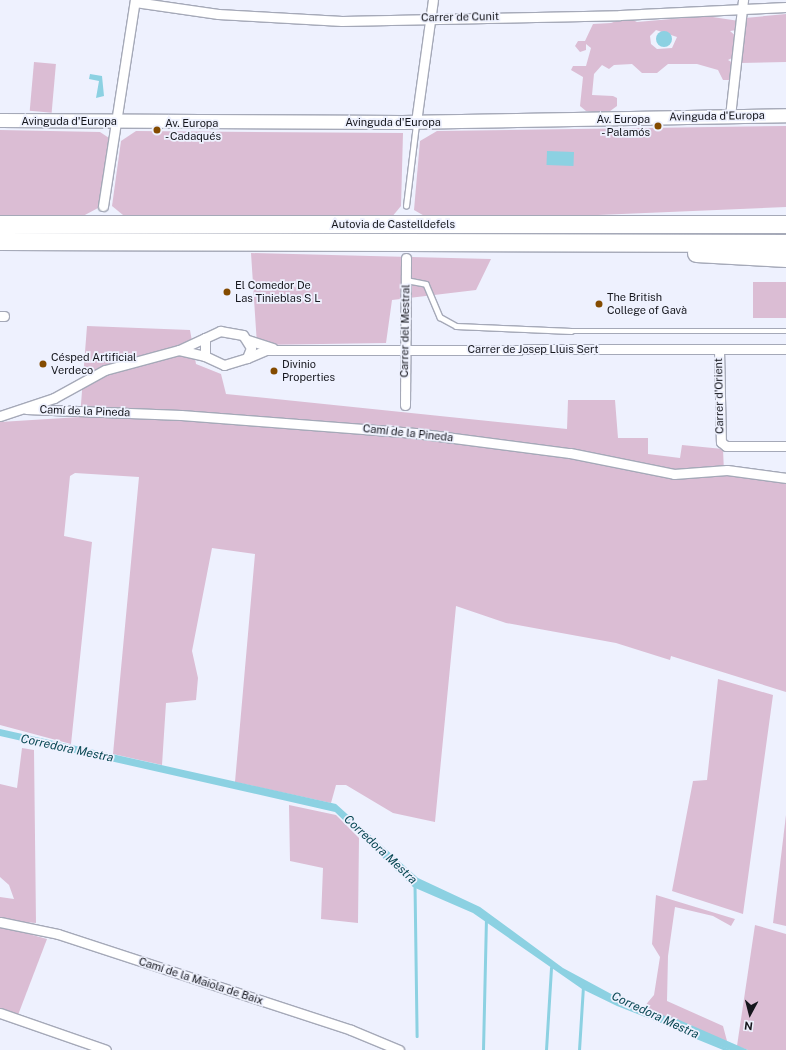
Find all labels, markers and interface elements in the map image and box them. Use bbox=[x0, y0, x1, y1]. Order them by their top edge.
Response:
street label: Carrer de Cunit bbox=[421, 10, 499, 24]
street label: Avinguda d'Europa bbox=[669, 109, 765, 123]
place label: Av. Europa - Palamós bbox=[597, 113, 650, 139]
street label: Avinguda d'Europa bbox=[21, 114, 117, 128]
street label: Avinguda d'Europa bbox=[345, 115, 441, 129]
place label: Av. Europa - Cadaqués bbox=[165, 117, 223, 143]
marker: Av. Europa - Palamós bbox=[653, 121, 663, 131]
marker: Av. Europa - Cadaqués bbox=[152, 125, 162, 135]
street label: Autovia de Castelldefels bbox=[331, 217, 455, 231]
place label: El Comedor De Las Tinieblas S L bbox=[235, 279, 321, 305]
street label: Carrer del Mestral bbox=[398, 284, 412, 378]
marker: El Comedor De Las Tinieblas S L bbox=[222, 287, 232, 297]
place label: The British College of Gavà bbox=[607, 291, 687, 317]
marker: The British College of Gavà bbox=[594, 299, 604, 309]
street label: Carrer de Josep Lluis Sert bbox=[467, 342, 599, 356]
place label: Césped Artificial Verdeco bbox=[51, 351, 136, 377]
place label: Divinio Properties bbox=[282, 358, 335, 384]
street label: Carrer d'Orient bbox=[712, 358, 726, 434]
marker: Césped Artificial Verdeco bbox=[38, 359, 48, 369]
marker: Divinio Properties bbox=[269, 366, 279, 376]
street label: Camí de la Pineda bbox=[39, 403, 131, 419]
street label: Camí de la Pineda bbox=[362, 422, 454, 444]
water label: Corredora Mestra bbox=[19, 732, 115, 766]
water label: Corredora Mestra bbox=[341, 812, 419, 888]
street label: Camí de la Maiola de Baix bbox=[137, 955, 265, 1007]
water label: Corredora Mestra bbox=[609, 989, 701, 1043]
north arrow bbox=[730, 994, 770, 1034]
text: N bbox=[744, 1019, 754, 1032]

